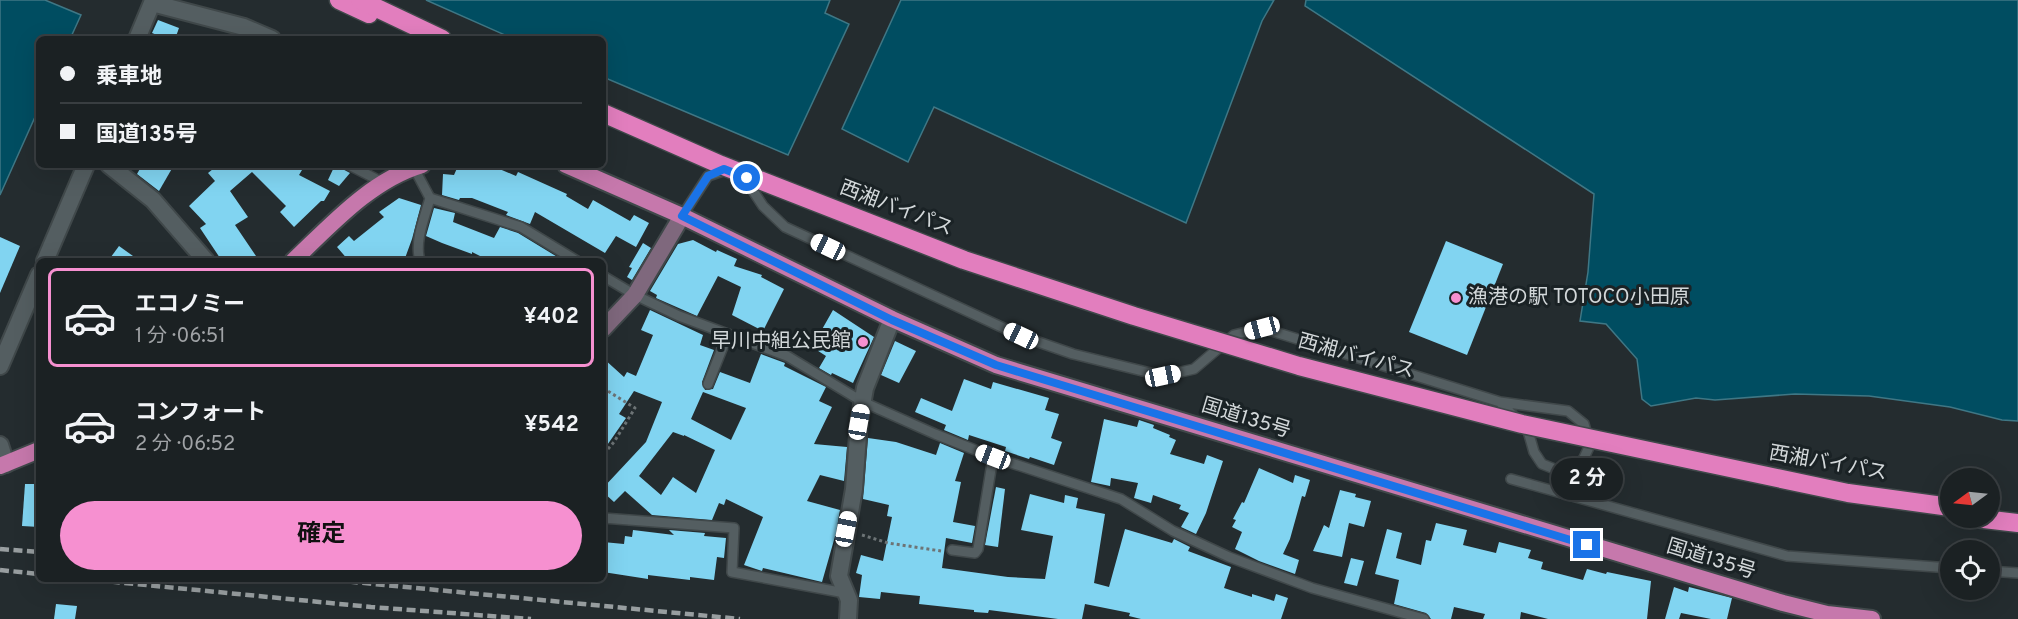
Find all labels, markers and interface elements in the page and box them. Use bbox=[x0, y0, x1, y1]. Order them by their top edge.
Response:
text: 乗車地 bbox=[96, 64, 162, 91]
text: 国道135号 bbox=[96, 122, 197, 149]
route start bbox=[733, 164, 760, 191]
street label: 西湘バイパス bbox=[836, 175, 956, 243]
car bbox=[808, 231, 848, 263]
place label: 漁港の駅 TOTOCO小田原 bbox=[1468, 285, 1690, 311]
icon: car bbox=[63, 291, 117, 345]
marker: 漁港の駅 TOTOCO小田原 bbox=[1449, 291, 1463, 305]
text: エコノミー bbox=[135, 292, 245, 319]
text: ¥402 bbox=[524, 304, 579, 331]
car bbox=[1242, 315, 1282, 341]
car bbox=[1001, 320, 1041, 352]
text: 1 分 · 06:51 bbox=[135, 324, 226, 350]
place label: 早川中組公民館 bbox=[711, 329, 851, 355]
street label: 西湘バイパス bbox=[1295, 329, 1417, 385]
marker: 早川中組公民館 bbox=[856, 335, 870, 349]
car bbox=[1144, 363, 1182, 389]
street label: 国道135号 bbox=[1198, 393, 1294, 445]
icon: car bbox=[63, 399, 117, 453]
text: コンフォート bbox=[135, 400, 266, 427]
car bbox=[847, 403, 871, 441]
text: ¥542 bbox=[524, 412, 579, 439]
text: 2 分 · 06:52 bbox=[135, 432, 235, 458]
street label: 西湘バイパス bbox=[1767, 441, 1889, 487]
car bbox=[973, 442, 1013, 472]
callout: 2 分 bbox=[1551, 458, 1623, 500]
text: 2 分 bbox=[1568, 466, 1606, 492]
north arrow bbox=[1940, 468, 2000, 528]
map controls bbox=[1940, 468, 2000, 600]
button: 確定 bbox=[60, 501, 582, 570]
car bbox=[834, 510, 858, 548]
route end bbox=[1573, 531, 1600, 558]
street label: 国道135号 bbox=[1663, 534, 1759, 586]
button: locate bbox=[1940, 540, 2000, 600]

